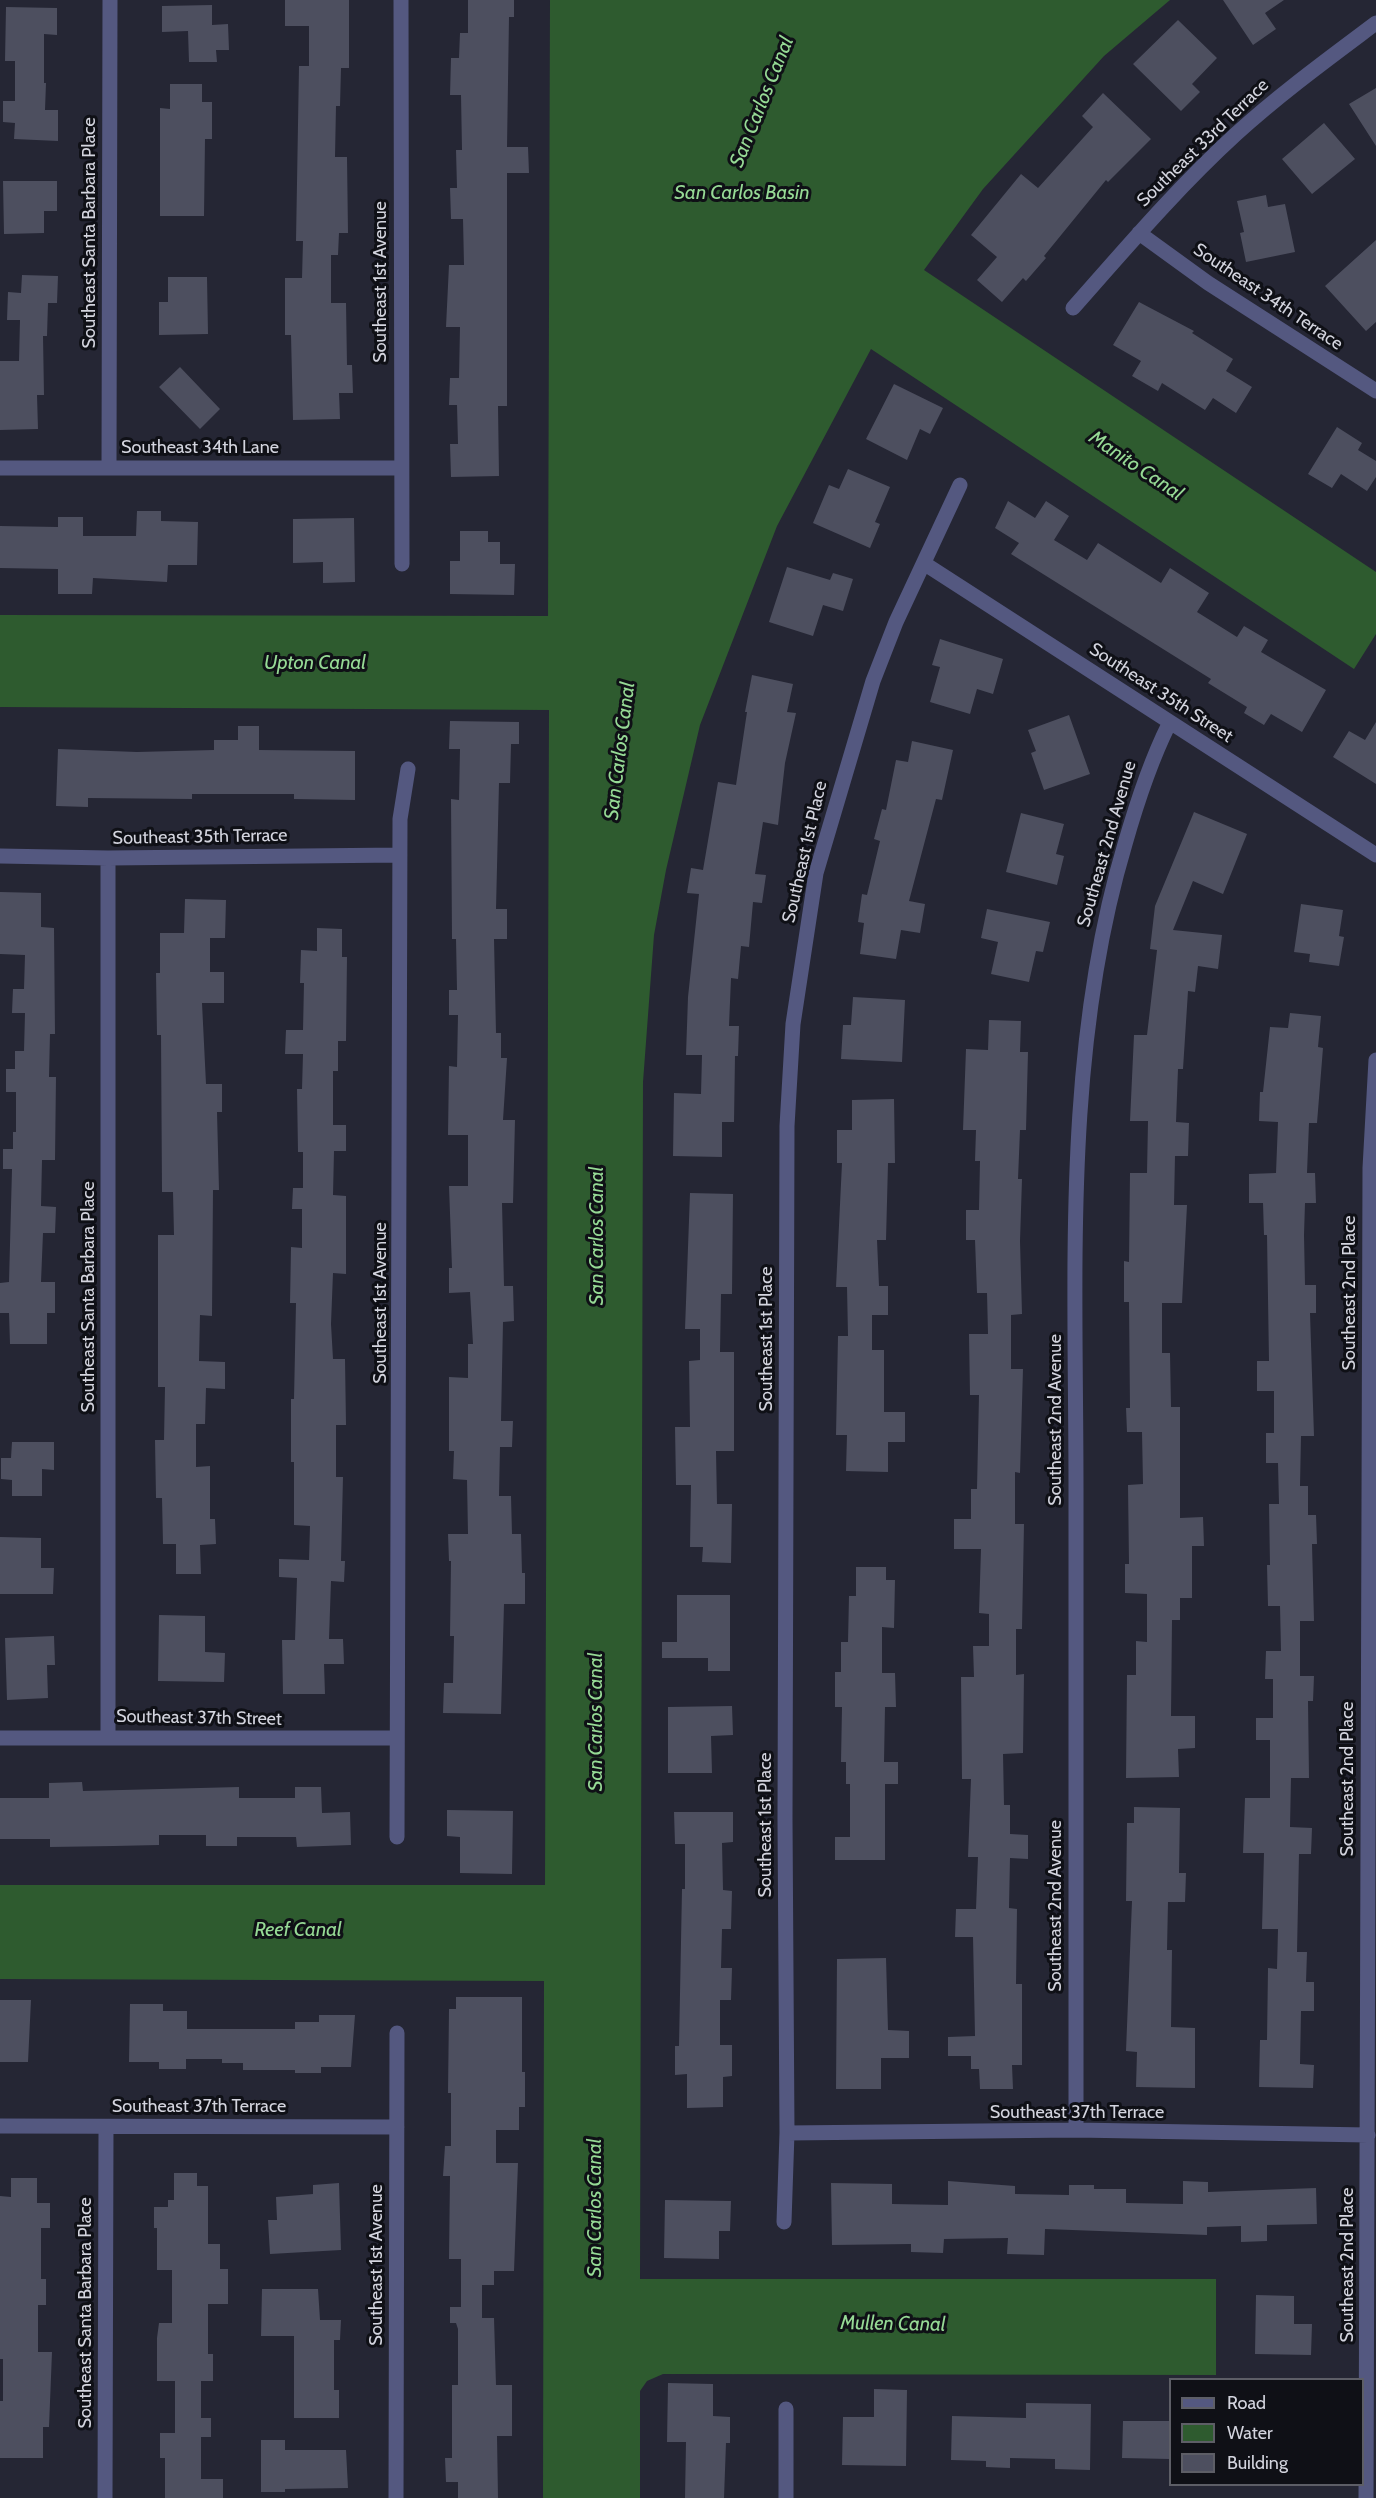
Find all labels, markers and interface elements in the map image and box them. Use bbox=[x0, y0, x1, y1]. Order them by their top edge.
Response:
water label: San Carlos Canal bbox=[725, 33, 799, 171]
street label: Southeast 33rd Terrace bbox=[1133, 75, 1273, 211]
street label: Southeast Santa Barbara Place bbox=[79, 117, 101, 349]
water label: San Carlos Basin bbox=[674, 181, 810, 205]
street label: Southeast 1st Avenue bbox=[370, 201, 392, 363]
street label: Southeast 34th Terrace bbox=[1189, 239, 1347, 355]
water label: Manito Canal bbox=[1084, 426, 1188, 506]
street label: Southeast 34th Lane bbox=[121, 437, 279, 459]
street label: Southeast 35th Street bbox=[1085, 639, 1237, 747]
water label: Upton Canal bbox=[264, 651, 366, 675]
water label: San Carlos Canal bbox=[600, 681, 640, 821]
street label: Southeast 2nd Avenue bbox=[1073, 758, 1141, 930]
street label: Southeast 1st Place bbox=[778, 779, 832, 925]
street label: Southeast 35th Terrace bbox=[112, 825, 288, 849]
water label: San Carlos Canal bbox=[585, 1167, 609, 1305]
street label: Southeast Santa Barbara Place bbox=[78, 1181, 100, 1413]
street label: Southeast 2nd Place bbox=[1339, 1216, 1361, 1370]
street label: Southeast 1st Avenue bbox=[370, 1222, 392, 1384]
street label: Southeast 1st Place bbox=[756, 1267, 778, 1411]
street label: Southeast 2nd Avenue bbox=[1045, 1334, 1067, 1506]
water label: San Carlos Canal bbox=[584, 1653, 608, 1791]
street label: Southeast 2nd Place bbox=[1337, 1702, 1359, 1856]
street label: Southeast 37th Street bbox=[116, 1706, 282, 1730]
street label: Southeast 1st Place bbox=[755, 1753, 777, 1897]
street label: Southeast 2nd Avenue bbox=[1045, 1820, 1067, 1992]
water label: Reef Canal bbox=[254, 1918, 342, 1942]
street label: Southeast 37th Terrace bbox=[112, 2096, 286, 2118]
street label: Southeast 37th Terrace bbox=[990, 2102, 1164, 2124]
water label: San Carlos Canal bbox=[583, 2139, 607, 2277]
street label: Southeast 1st Avenue bbox=[366, 2184, 388, 2346]
street label: Southeast 2nd Place bbox=[1337, 2188, 1359, 2342]
street label: Southeast Santa Barbara Place bbox=[75, 2197, 97, 2429]
water label: Mullen Canal bbox=[840, 2311, 946, 2337]
legend bbox=[1169, 2378, 1364, 2486]
text: Road bbox=[1227, 2392, 1266, 2414]
text: Water bbox=[1227, 2422, 1273, 2444]
text: Building bbox=[1227, 2452, 1288, 2474]

